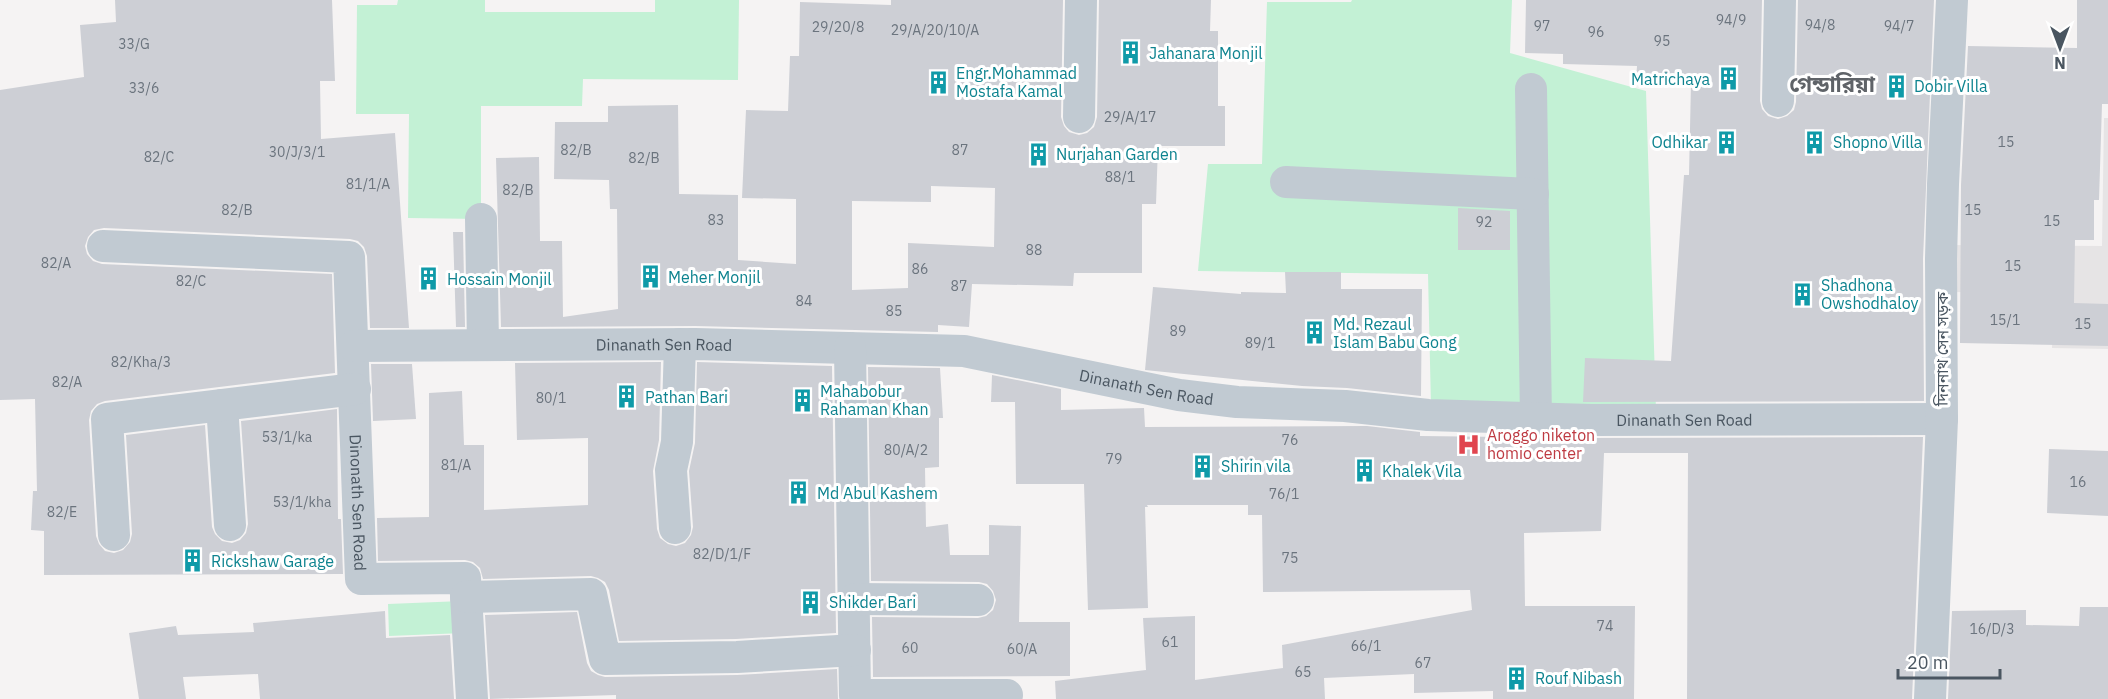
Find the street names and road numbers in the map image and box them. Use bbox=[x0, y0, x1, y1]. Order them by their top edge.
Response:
street label: দিননাথ সেন সড়ক bbox=[1932, 291, 1952, 407]
street label: Dinanath Sen Road bbox=[596, 334, 732, 355]
street label: Dinanath Sen Road bbox=[1077, 365, 1215, 409]
street label: Dinanath Sen Road bbox=[1616, 410, 1753, 430]
street label: Dinonath Sen Road bbox=[346, 434, 371, 571]

